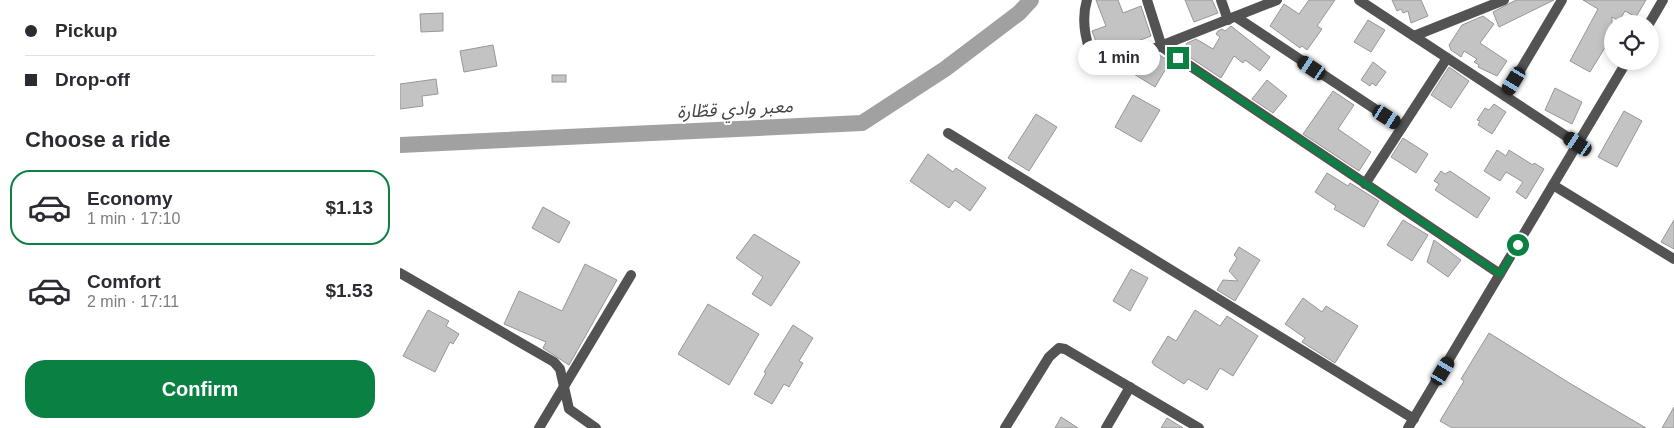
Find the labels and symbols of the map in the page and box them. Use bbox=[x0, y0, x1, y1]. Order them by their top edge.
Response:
callout: 1 min bbox=[1078, 40, 1160, 76]
route end bbox=[1167, 47, 1189, 69]
car bbox=[1295, 53, 1328, 83]
car bbox=[1499, 64, 1528, 98]
water label: معبر وادي قطّارة bbox=[677, 96, 794, 126]
car bbox=[1370, 103, 1403, 131]
car bbox=[1561, 129, 1594, 159]
route start bbox=[1507, 234, 1529, 256]
car bbox=[1428, 354, 1457, 388]

